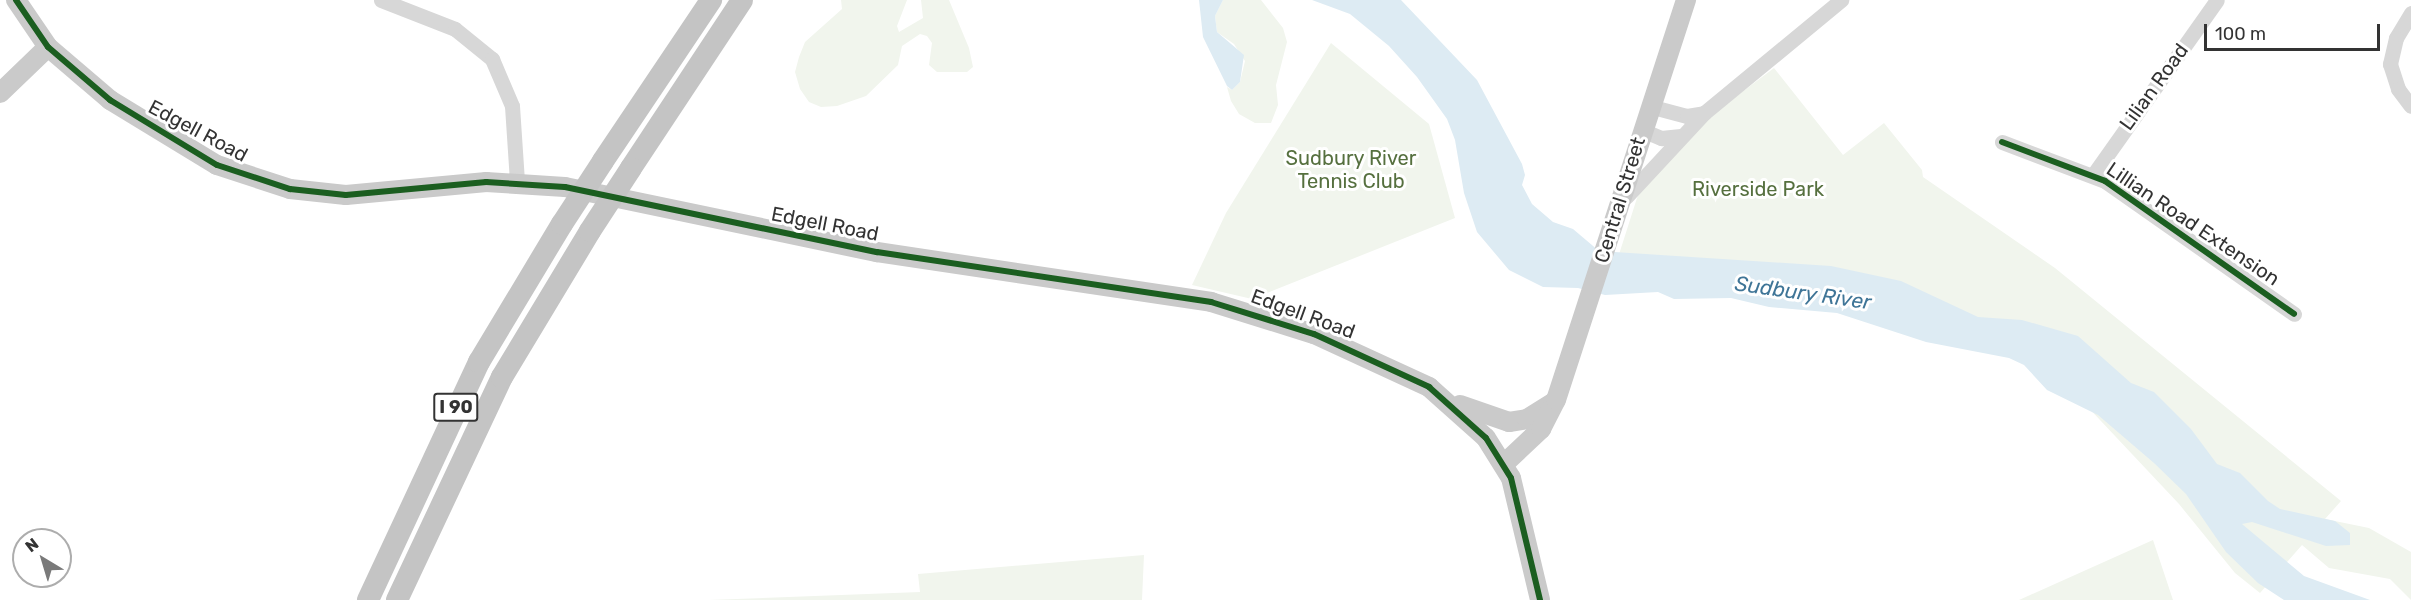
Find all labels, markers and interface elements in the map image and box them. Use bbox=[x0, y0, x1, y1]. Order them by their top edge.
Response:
scale bar bbox=[2207, 12, 2382, 50]
text: 100 m bbox=[2215, 23, 2266, 45]
street label: Lilian Road bbox=[2115, 39, 2193, 135]
street label: Edgell Road bbox=[144, 95, 252, 167]
street label: Central Street bbox=[1589, 134, 1651, 266]
park label: Sudbury River Tennis Club bbox=[1285, 146, 1417, 193]
street label: Lillian Road Extension bbox=[2102, 157, 2284, 291]
park label: Riverside Park bbox=[1692, 177, 1824, 201]
street label: Edgell Road bbox=[769, 202, 881, 246]
water label: Sudbury River bbox=[1733, 271, 1873, 315]
street label: Edgell Road bbox=[1248, 284, 1358, 344]
road number: I 90 bbox=[432, 392, 480, 422]
north arrow bbox=[12, 528, 72, 588]
text: N bbox=[21, 534, 42, 556]

